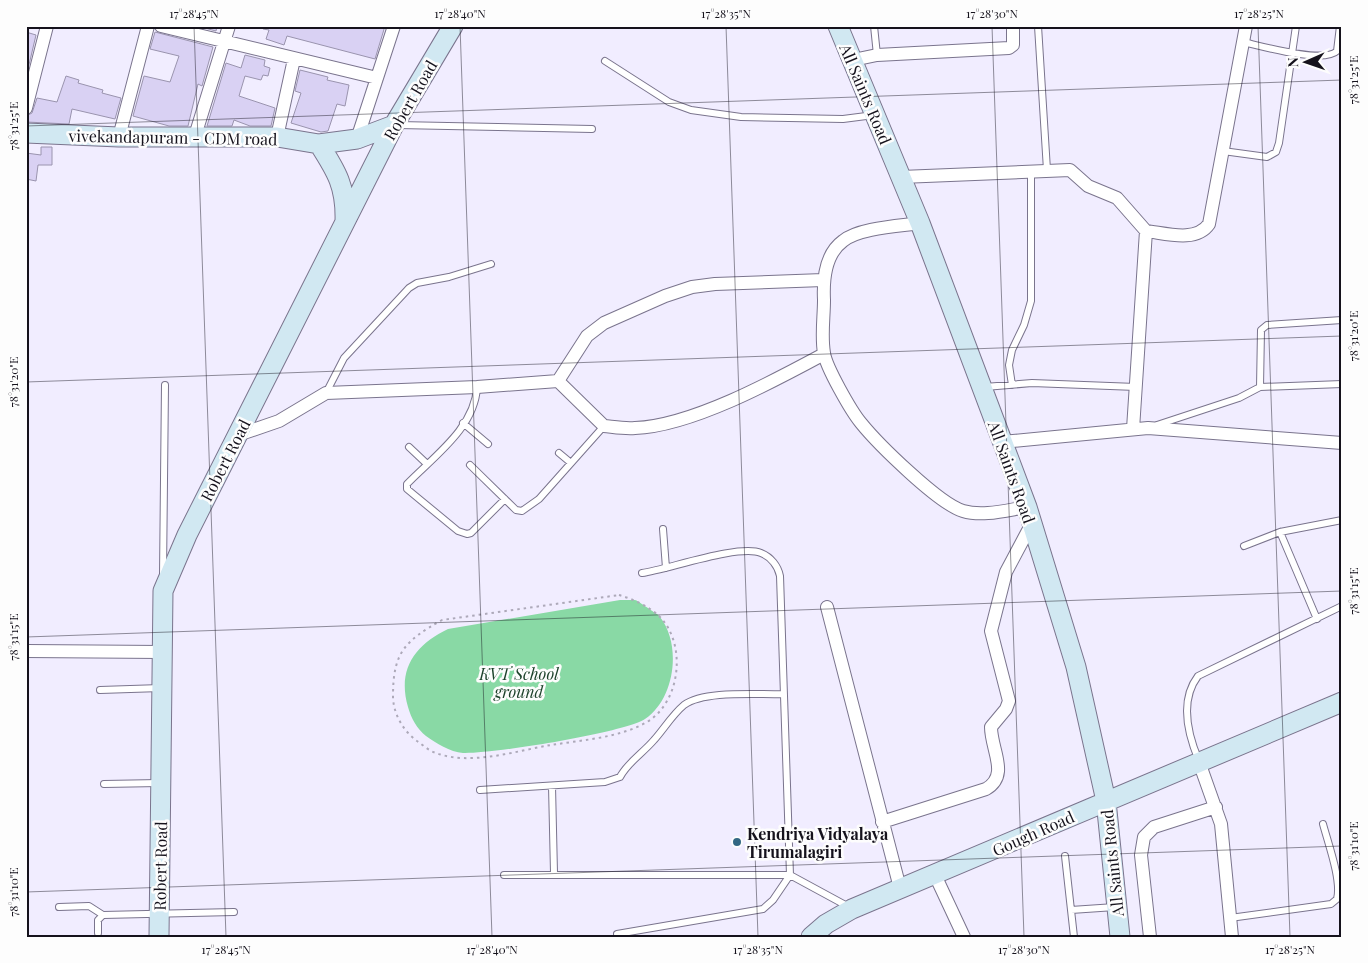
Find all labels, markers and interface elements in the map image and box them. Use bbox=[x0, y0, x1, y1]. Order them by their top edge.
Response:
text: 17°28'45"N bbox=[169, 5, 219, 21]
text: 17°28'40"N bbox=[434, 5, 486, 21]
text: 17°28'35"N bbox=[701, 5, 751, 21]
text: 17°28'30"N bbox=[966, 5, 1018, 21]
text: 17°28'25"N bbox=[1234, 5, 1285, 21]
north arrow bbox=[1280, 38, 1330, 88]
street label: All Saints Road bbox=[835, 40, 897, 147]
street label: Robert Road bbox=[379, 56, 441, 144]
text: 78°31'25"E bbox=[1345, 56, 1361, 104]
text: N bbox=[1283, 57, 1302, 68]
text: 78°31'25"E bbox=[5, 102, 21, 150]
street label: vivekandapuram - CDM road bbox=[67, 125, 278, 149]
text: 78°31'20"E bbox=[1345, 311, 1361, 361]
text: 78°31'20"E bbox=[5, 357, 21, 407]
street label: Robert Road bbox=[195, 416, 255, 504]
street label: All Saints Road bbox=[983, 417, 1040, 526]
text: 78°31'15"E bbox=[1345, 568, 1361, 614]
text: 78°31'15"E bbox=[5, 614, 21, 660]
park label: KVT School ground bbox=[478, 663, 559, 702]
street label: Gough Road bbox=[989, 806, 1077, 860]
street label: All Saints Road bbox=[1096, 809, 1128, 918]
street label: Robert Road bbox=[149, 821, 171, 911]
text: 78°31'10"E bbox=[1345, 821, 1361, 871]
place label: Kendriya Vidyalaya Tirumalagiri bbox=[747, 823, 889, 862]
marker: Kendriya Vidyalaya Tirumalagiri bbox=[731, 836, 743, 848]
text: 78°31'10"E bbox=[5, 867, 21, 917]
text: 17°28'45"N bbox=[201, 941, 251, 957]
text: 17°28'40"N bbox=[466, 941, 518, 957]
text: 17°28'35"N bbox=[733, 941, 783, 957]
text: 17°28'30"N bbox=[998, 941, 1050, 957]
text: 17°28'25"N bbox=[1265, 941, 1316, 957]

